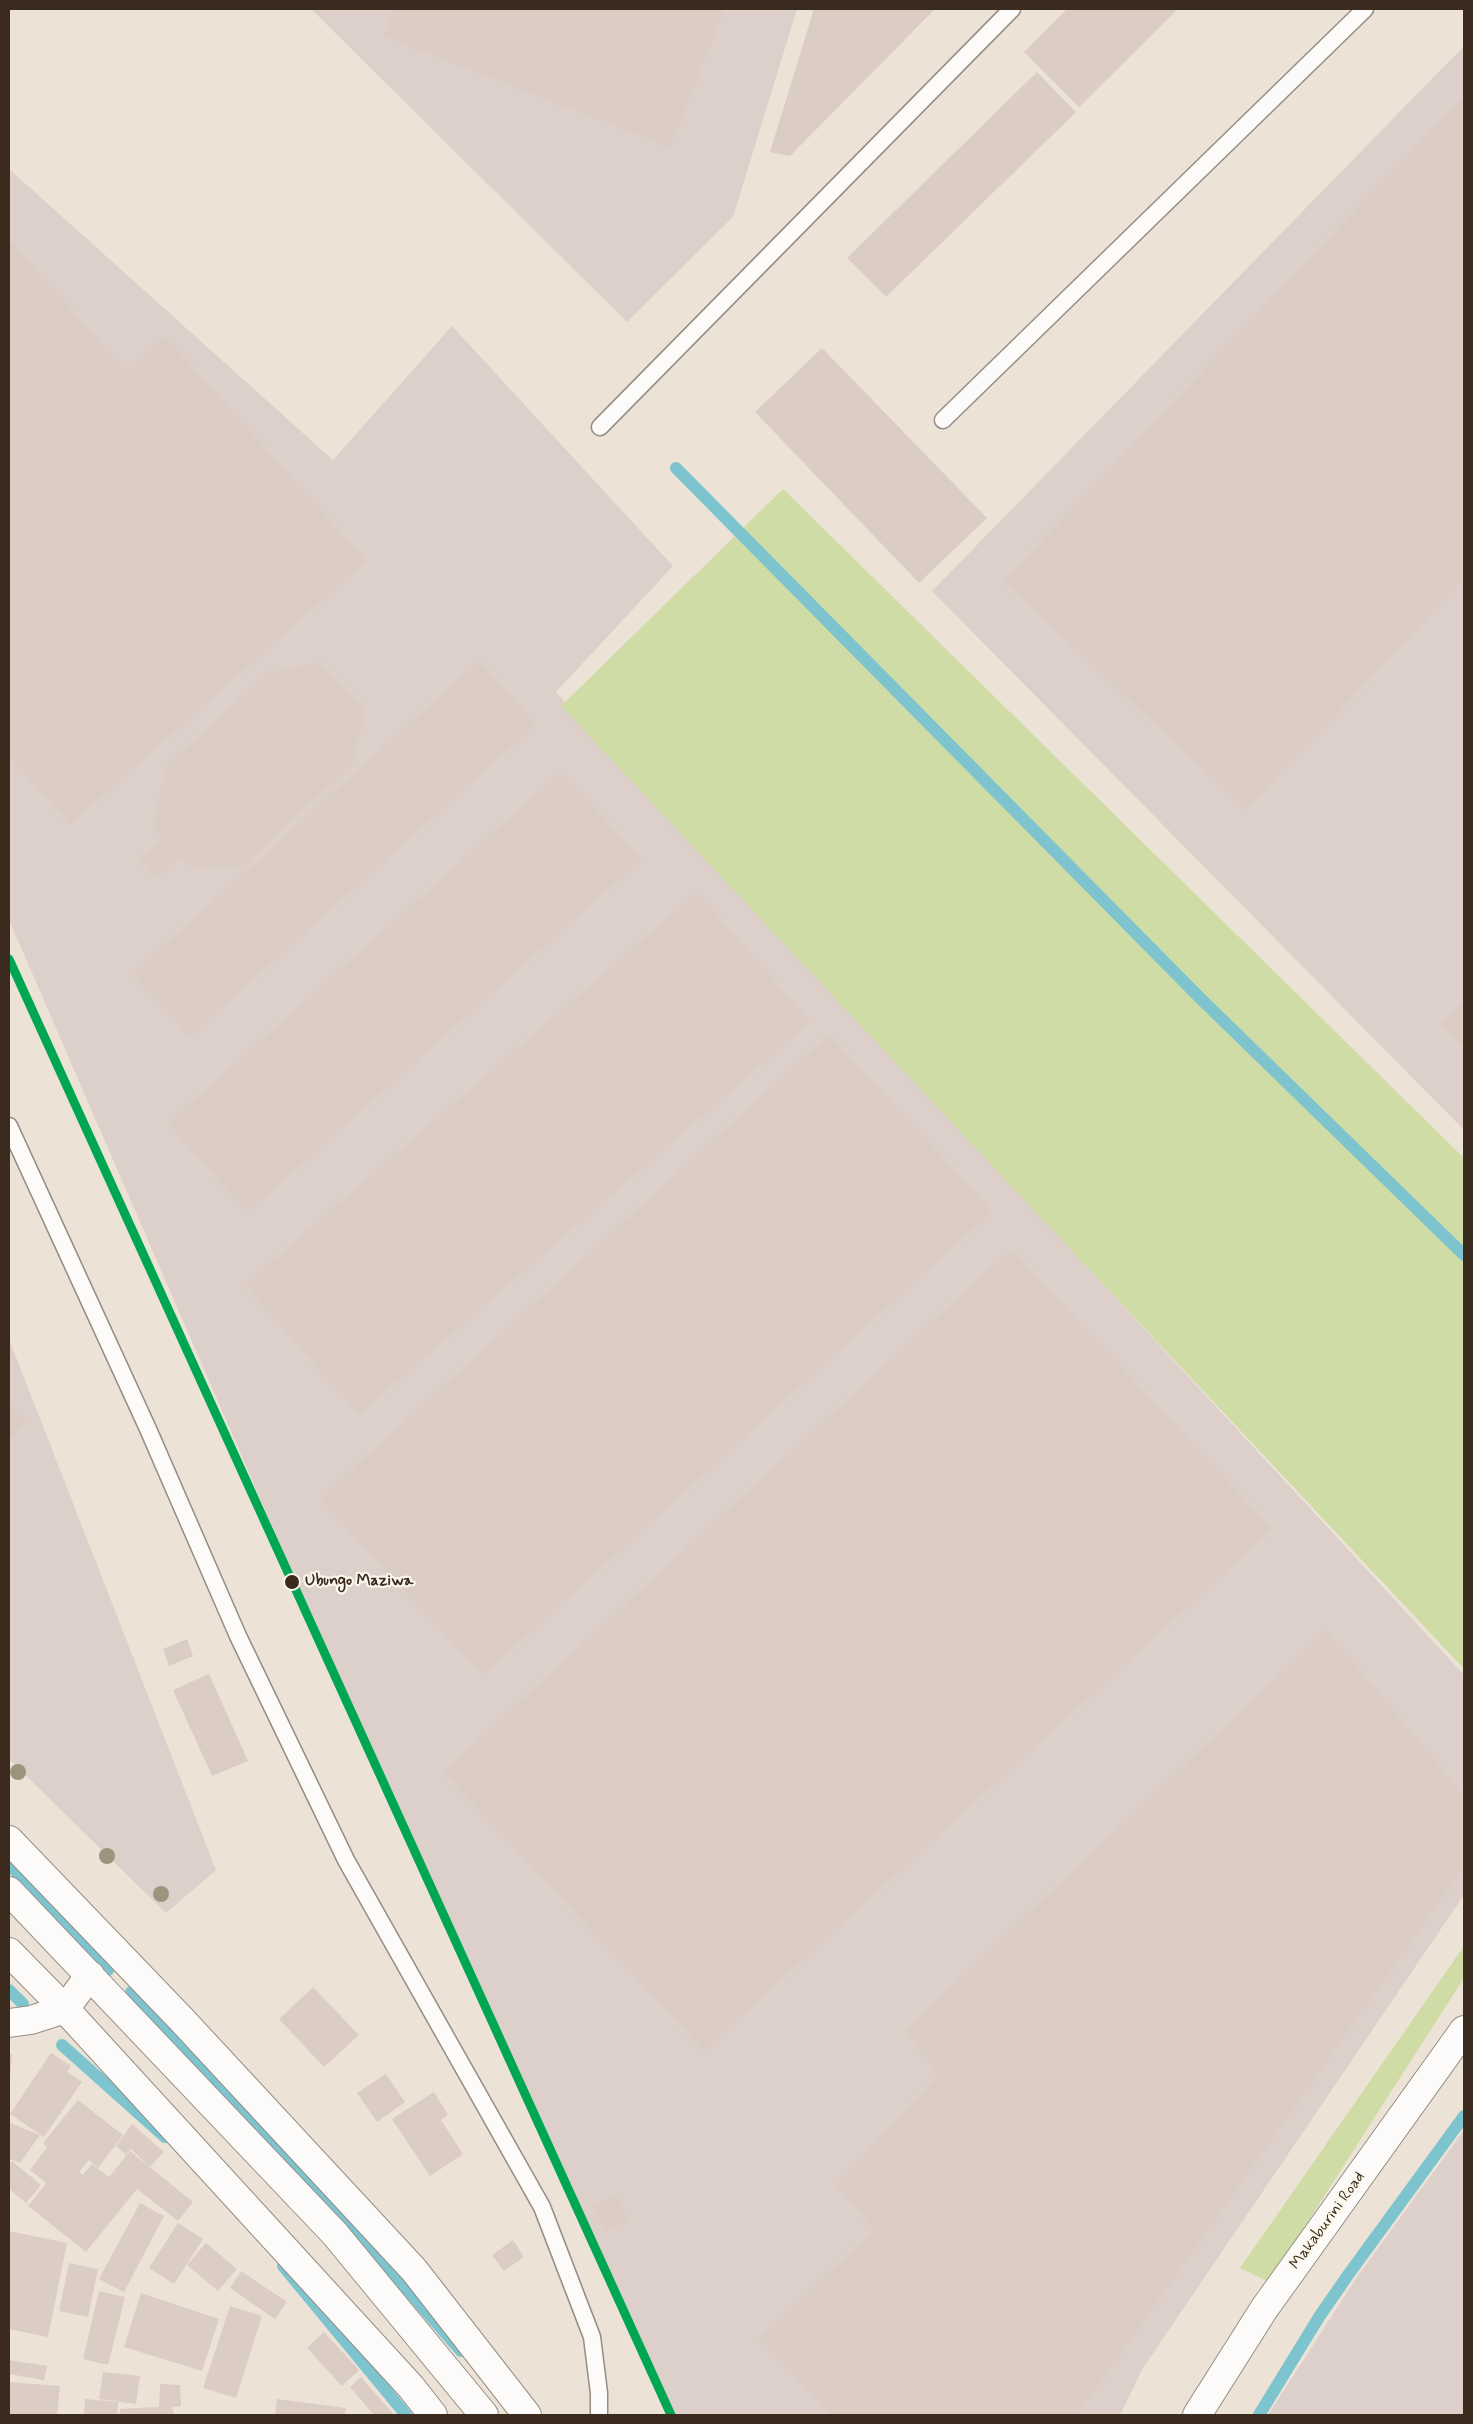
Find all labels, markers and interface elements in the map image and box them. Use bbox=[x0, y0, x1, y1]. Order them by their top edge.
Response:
place label: Ubungo Maziwa bbox=[305, 1572, 413, 1592]
marker: Ubungo Maziwa bbox=[283, 1573, 301, 1591]
street label: Makaburini Road bbox=[1286, 2168, 1370, 2274]

